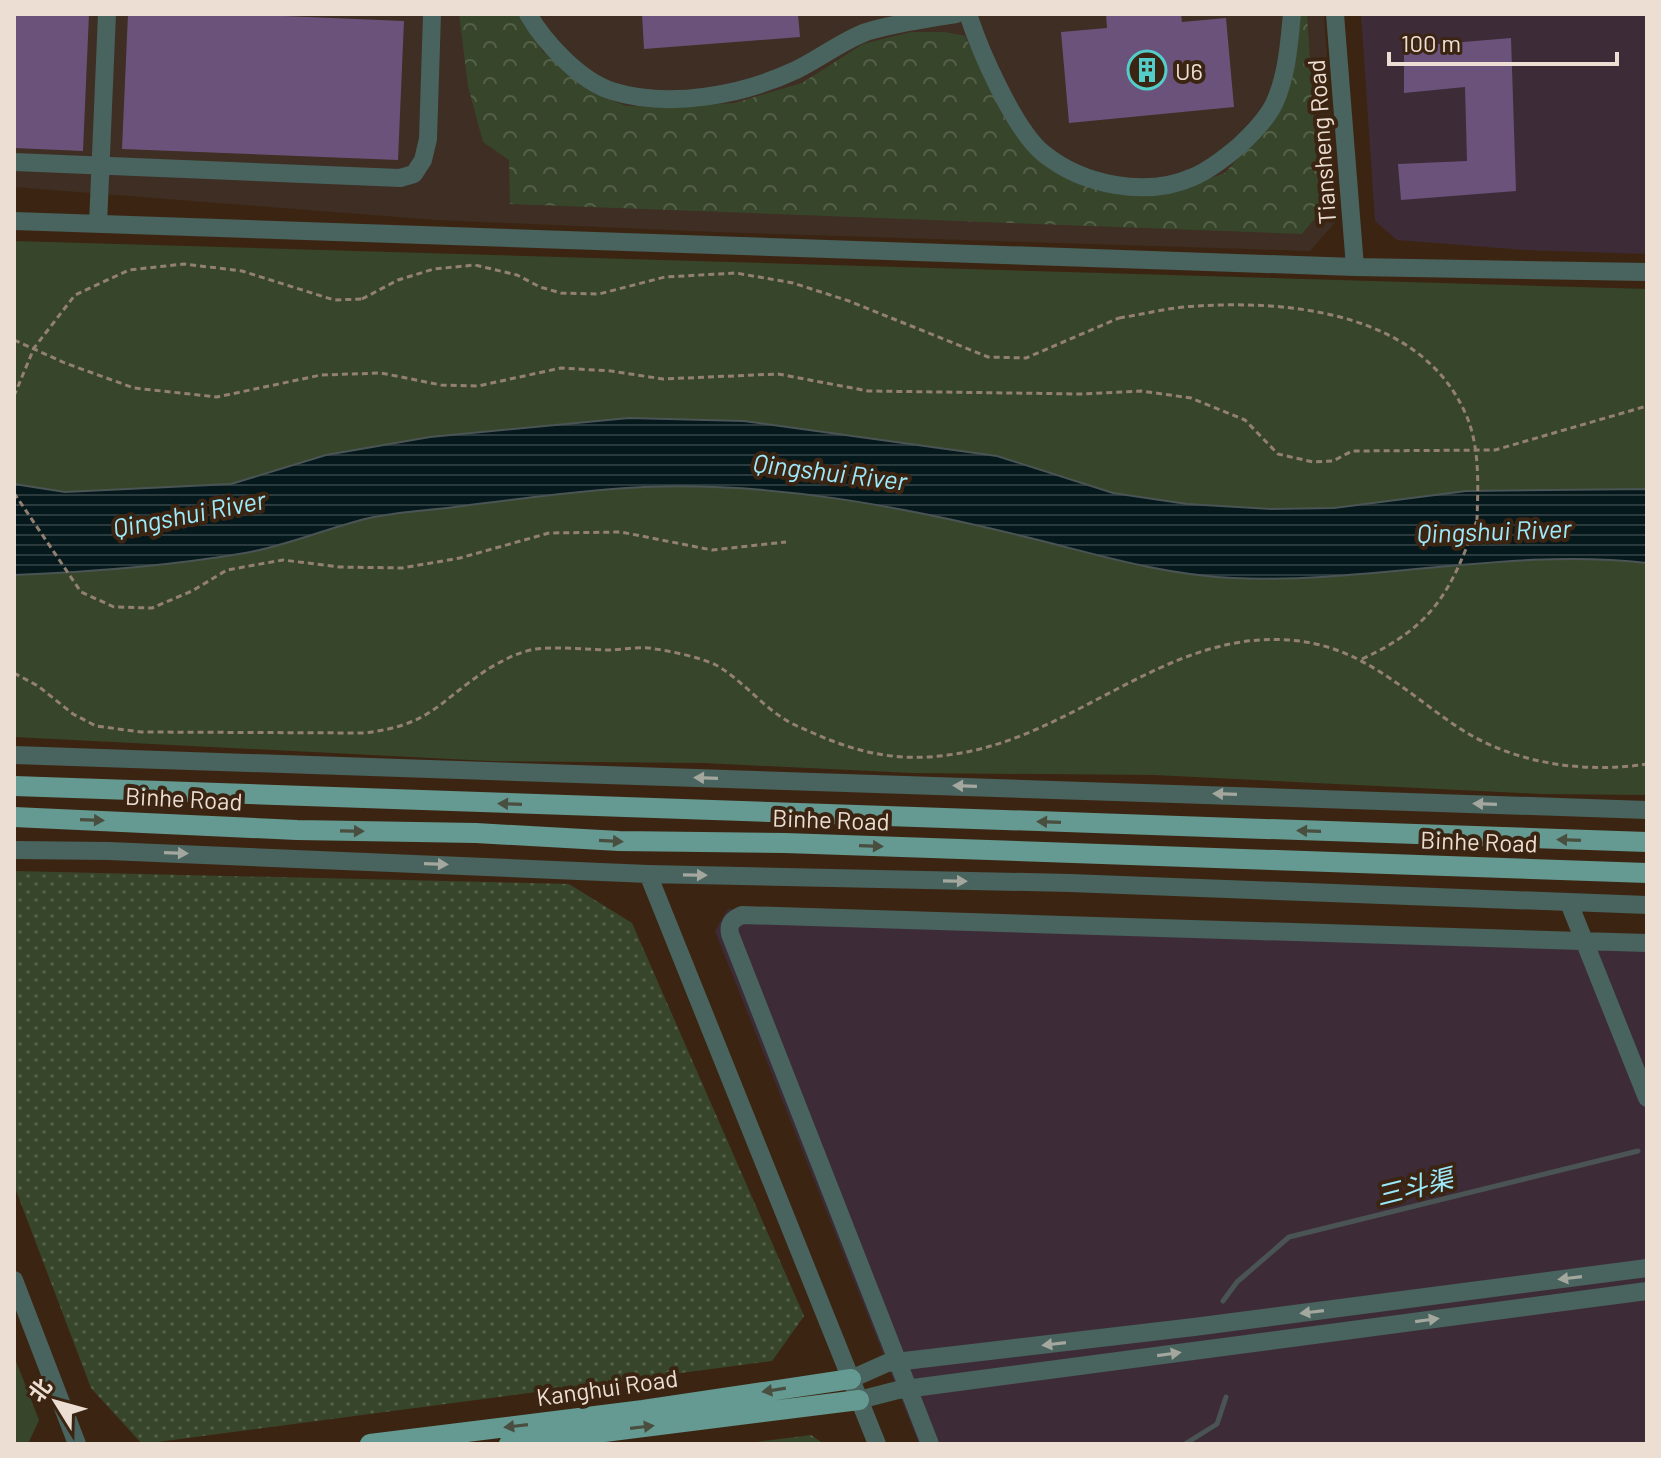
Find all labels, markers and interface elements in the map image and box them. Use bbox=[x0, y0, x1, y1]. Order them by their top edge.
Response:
scale bar bbox=[1389, 16, 1617, 66]
text: 100 m bbox=[1401, 28, 1461, 57]
building icon: U6 bbox=[1126, 49, 1168, 91]
place label: U6 bbox=[1175, 56, 1203, 85]
street label: Tiansheng Road bbox=[1301, 58, 1341, 226]
water label: Qingshui River bbox=[751, 446, 909, 496]
water label: Qingshui River bbox=[110, 483, 269, 543]
water label: Qingshui River bbox=[1416, 512, 1573, 548]
one-way arrow bbox=[693, 772, 718, 784]
one-way arrow bbox=[952, 779, 977, 792]
street label: Binhe Road bbox=[125, 780, 243, 816]
one-way arrow bbox=[1212, 788, 1237, 801]
one-way arrow bbox=[497, 797, 522, 810]
one-way arrow bbox=[1472, 797, 1497, 810]
street label: Binhe Road bbox=[772, 802, 890, 836]
one-way arrow bbox=[80, 814, 105, 827]
one-way arrow bbox=[1036, 816, 1061, 829]
street label: Binhe Road bbox=[1420, 824, 1538, 858]
one-way arrow bbox=[340, 825, 365, 837]
one-way arrow bbox=[1296, 825, 1321, 837]
one-way arrow bbox=[1556, 833, 1581, 846]
one-way arrow bbox=[599, 834, 624, 847]
one-way arrow bbox=[859, 840, 884, 853]
one-way arrow bbox=[164, 847, 189, 860]
one-way arrow bbox=[424, 858, 449, 871]
one-way arrow bbox=[683, 869, 708, 881]
one-way arrow bbox=[943, 875, 968, 887]
water label: 三斗渠 bbox=[1372, 1161, 1459, 1210]
one-way arrow bbox=[1557, 1272, 1582, 1285]
one-way arrow bbox=[1299, 1306, 1324, 1319]
one-way arrow bbox=[1415, 1313, 1440, 1326]
one-way arrow bbox=[1041, 1338, 1066, 1351]
one-way arrow bbox=[1157, 1347, 1182, 1360]
north arrow bbox=[16, 1362, 96, 1442]
street label: Kanghui Road bbox=[534, 1363, 680, 1411]
text: 北 bbox=[22, 1373, 56, 1406]
one-way arrow bbox=[761, 1384, 786, 1397]
one-way arrow bbox=[503, 1419, 528, 1432]
one-way arrow bbox=[630, 1420, 655, 1433]

